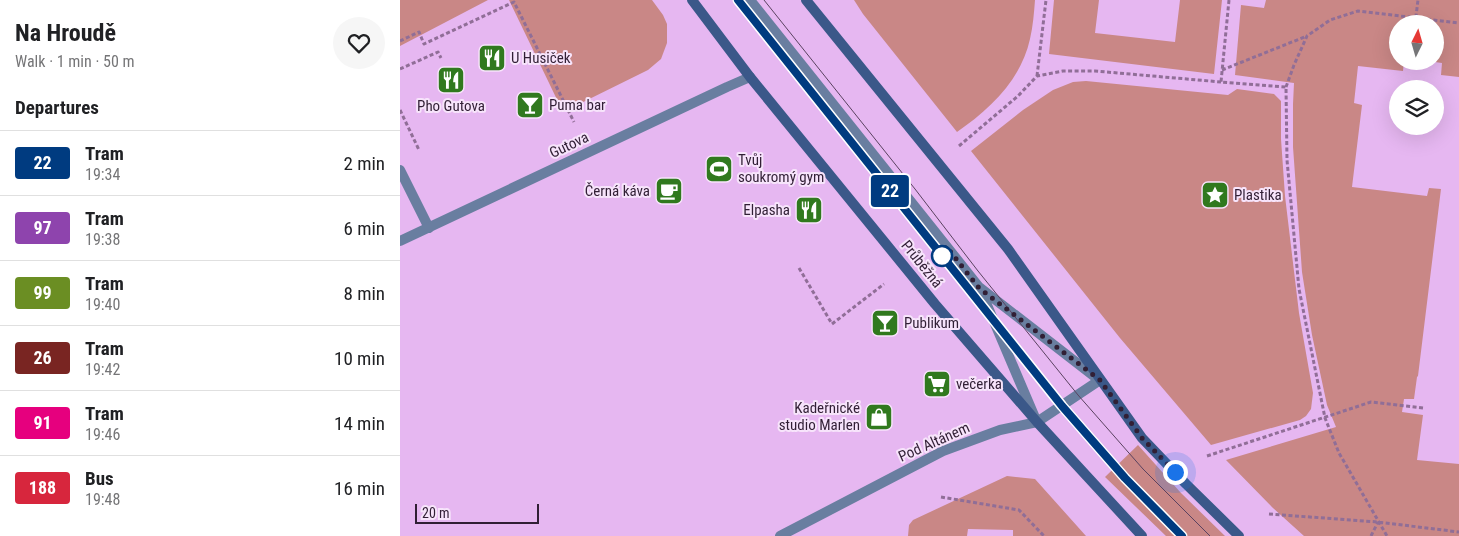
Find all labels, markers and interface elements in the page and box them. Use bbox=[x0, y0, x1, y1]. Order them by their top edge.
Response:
north arrow bbox=[1389, 15, 1444, 70]
map controls bbox=[1389, 15, 1444, 135]
button: heart bbox=[333, 17, 385, 69]
text: Na Hroudě bbox=[15, 19, 116, 47]
restaurant icon: U Husiček bbox=[477, 43, 507, 73]
place label: U Husiček bbox=[511, 49, 571, 67]
text: Walk · 1 min · 50 m bbox=[15, 52, 135, 71]
restaurant icon: Pho Gutova bbox=[436, 65, 466, 95]
button: layers bbox=[1389, 80, 1444, 135]
bar icon: Puma bar bbox=[515, 90, 545, 120]
text: Departures bbox=[15, 96, 99, 119]
place label: Puma bar bbox=[549, 96, 606, 114]
place label: Pho Gutova bbox=[417, 97, 485, 115]
street label: Gutova bbox=[546, 128, 592, 162]
text: Tram bbox=[85, 142, 124, 165]
place label: Tvůj soukromý gym bbox=[738, 151, 824, 186]
text: 22 bbox=[33, 152, 52, 173]
text: 2 min bbox=[343, 152, 385, 175]
sports icon: Tvůj soukromý gym bbox=[704, 154, 734, 184]
text: 19:34 bbox=[85, 165, 120, 184]
line badge: 22 bbox=[868, 175, 912, 207]
cafe icon: Černá káva bbox=[654, 176, 684, 206]
text: 22 bbox=[881, 180, 899, 201]
place icon: Plastika bbox=[1200, 180, 1230, 210]
place label: Černá káva bbox=[585, 182, 650, 200]
place label: Plastika bbox=[1234, 186, 1282, 204]
restaurant icon: Elpasha bbox=[794, 195, 824, 225]
place label: Elpasha bbox=[743, 201, 790, 219]
text: Tram bbox=[85, 207, 124, 230]
text: 97 bbox=[33, 217, 52, 238]
text: 6 min bbox=[343, 217, 385, 240]
text: 19:38 bbox=[85, 230, 120, 249]
street label: Průběžná bbox=[898, 237, 946, 291]
unlabelled marker bbox=[931, 245, 953, 267]
text: Tram bbox=[85, 272, 124, 295]
text: 99 bbox=[33, 282, 52, 303]
text: 8 min bbox=[343, 282, 385, 305]
text: 19:40 bbox=[85, 295, 120, 314]
bar icon: Publikum bbox=[870, 308, 900, 338]
place label: Publikum bbox=[904, 314, 959, 332]
text: Tram bbox=[85, 337, 124, 360]
text: 26 bbox=[33, 347, 52, 368]
text: 10 min bbox=[334, 347, 385, 370]
text: 19:42 bbox=[85, 360, 120, 379]
supermarket icon: večerka bbox=[922, 369, 952, 399]
place label: večerka bbox=[956, 375, 1002, 393]
place label: Kadeřnické studio Marlen bbox=[779, 399, 860, 434]
text: Tram bbox=[85, 402, 124, 425]
shop icon: Kadeřnické studio Marlen bbox=[864, 402, 894, 432]
text: 91 bbox=[33, 412, 52, 433]
text: 14 min bbox=[334, 412, 385, 435]
street label: Pod Altánem bbox=[896, 418, 972, 466]
text: 19:46 bbox=[85, 425, 120, 444]
your location bbox=[1163, 460, 1188, 485]
text: Bus bbox=[85, 467, 114, 490]
text: 188 bbox=[29, 477, 56, 498]
text: 16 min bbox=[334, 477, 385, 500]
text: 19:48 bbox=[85, 490, 120, 509]
scale bar bbox=[415, 501, 539, 524]
text: 20 m bbox=[422, 505, 450, 521]

